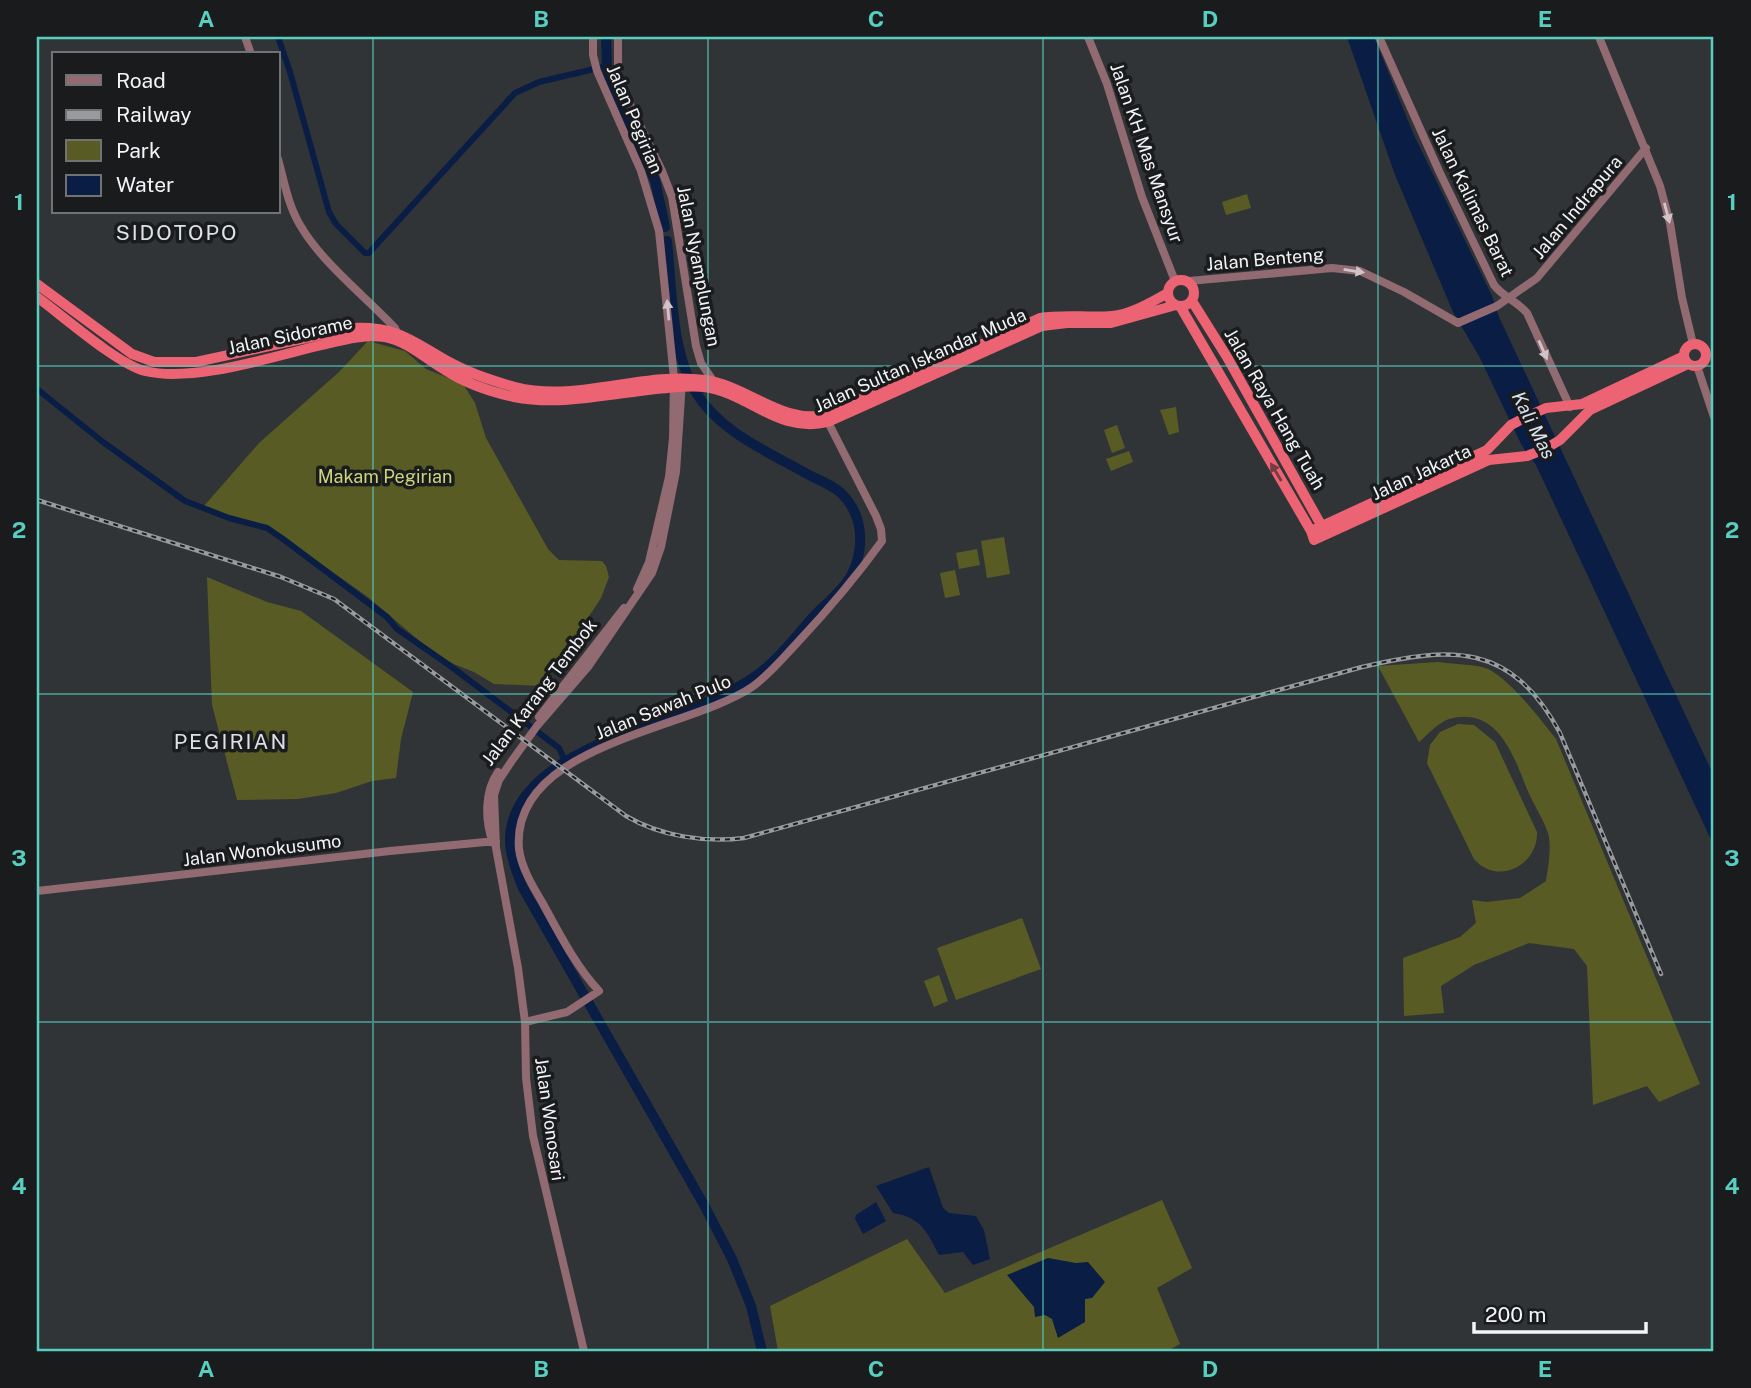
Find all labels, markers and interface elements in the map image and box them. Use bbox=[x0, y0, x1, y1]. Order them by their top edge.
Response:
text: A bbox=[198, 5, 215, 32]
text: B bbox=[533, 5, 549, 32]
text: C bbox=[868, 5, 884, 32]
text: D bbox=[1202, 5, 1218, 32]
text: E bbox=[1538, 5, 1552, 32]
legend bbox=[52, 52, 280, 214]
street label: Jalan KH Mas Mansyur bbox=[1106, 60, 1188, 246]
street label: Jalan Pegirian bbox=[603, 61, 667, 177]
text: Road bbox=[116, 68, 166, 93]
text: Railway bbox=[116, 102, 192, 127]
street label: Jalan Kalimas Barat bbox=[1428, 124, 1518, 280]
text: Park bbox=[116, 138, 161, 163]
street label: Jalan Indrapura bbox=[1528, 151, 1626, 263]
text: Water bbox=[116, 172, 174, 197]
street label: Jalan Nyamplungan bbox=[673, 184, 725, 348]
text: 1 bbox=[14, 188, 24, 215]
text: 1 bbox=[1727, 188, 1737, 215]
one-way arrow bbox=[1663, 203, 1673, 224]
district label: SIDOTOPO bbox=[116, 220, 238, 245]
street label: Jalan Benteng bbox=[1205, 243, 1325, 275]
one-way arrow bbox=[1343, 266, 1365, 277]
one-way arrow bbox=[662, 299, 673, 321]
street label: Jalan Sultan Iskandar Muda bbox=[811, 304, 1029, 416]
street label: Jalan Sidorame bbox=[226, 312, 354, 358]
street label: Jalan Raya Hang Tuah bbox=[1220, 325, 1330, 493]
one-way arrow bbox=[1538, 339, 1549, 360]
water label: Kali Mas bbox=[1508, 388, 1560, 462]
street label: Jalan Jakarta bbox=[1368, 440, 1474, 504]
one-way arrow bbox=[1270, 463, 1283, 482]
park label: Makam Pegirian bbox=[318, 466, 452, 487]
text: 2 bbox=[12, 516, 26, 543]
text: 2 bbox=[1725, 516, 1739, 543]
street label: Jalan Karang Tembok bbox=[477, 615, 601, 769]
street label: Jalan Sawah Pulo bbox=[592, 670, 734, 744]
district label: PEGIRIAN bbox=[174, 729, 288, 754]
street label: Jalan Wonokusumo bbox=[182, 830, 342, 870]
text: 3 bbox=[11, 844, 27, 871]
text: 3 bbox=[1724, 844, 1740, 871]
street label: Jalan Wonosari bbox=[531, 1056, 569, 1182]
text: 4 bbox=[11, 1172, 27, 1199]
text: 4 bbox=[1724, 1172, 1740, 1199]
scale bar bbox=[1474, 1290, 1646, 1334]
text: 200 m bbox=[1485, 1302, 1546, 1327]
text: A bbox=[198, 1355, 215, 1382]
text: B bbox=[533, 1355, 549, 1382]
text: C bbox=[868, 1355, 884, 1382]
text: D bbox=[1202, 1355, 1218, 1382]
text: E bbox=[1538, 1355, 1552, 1382]

